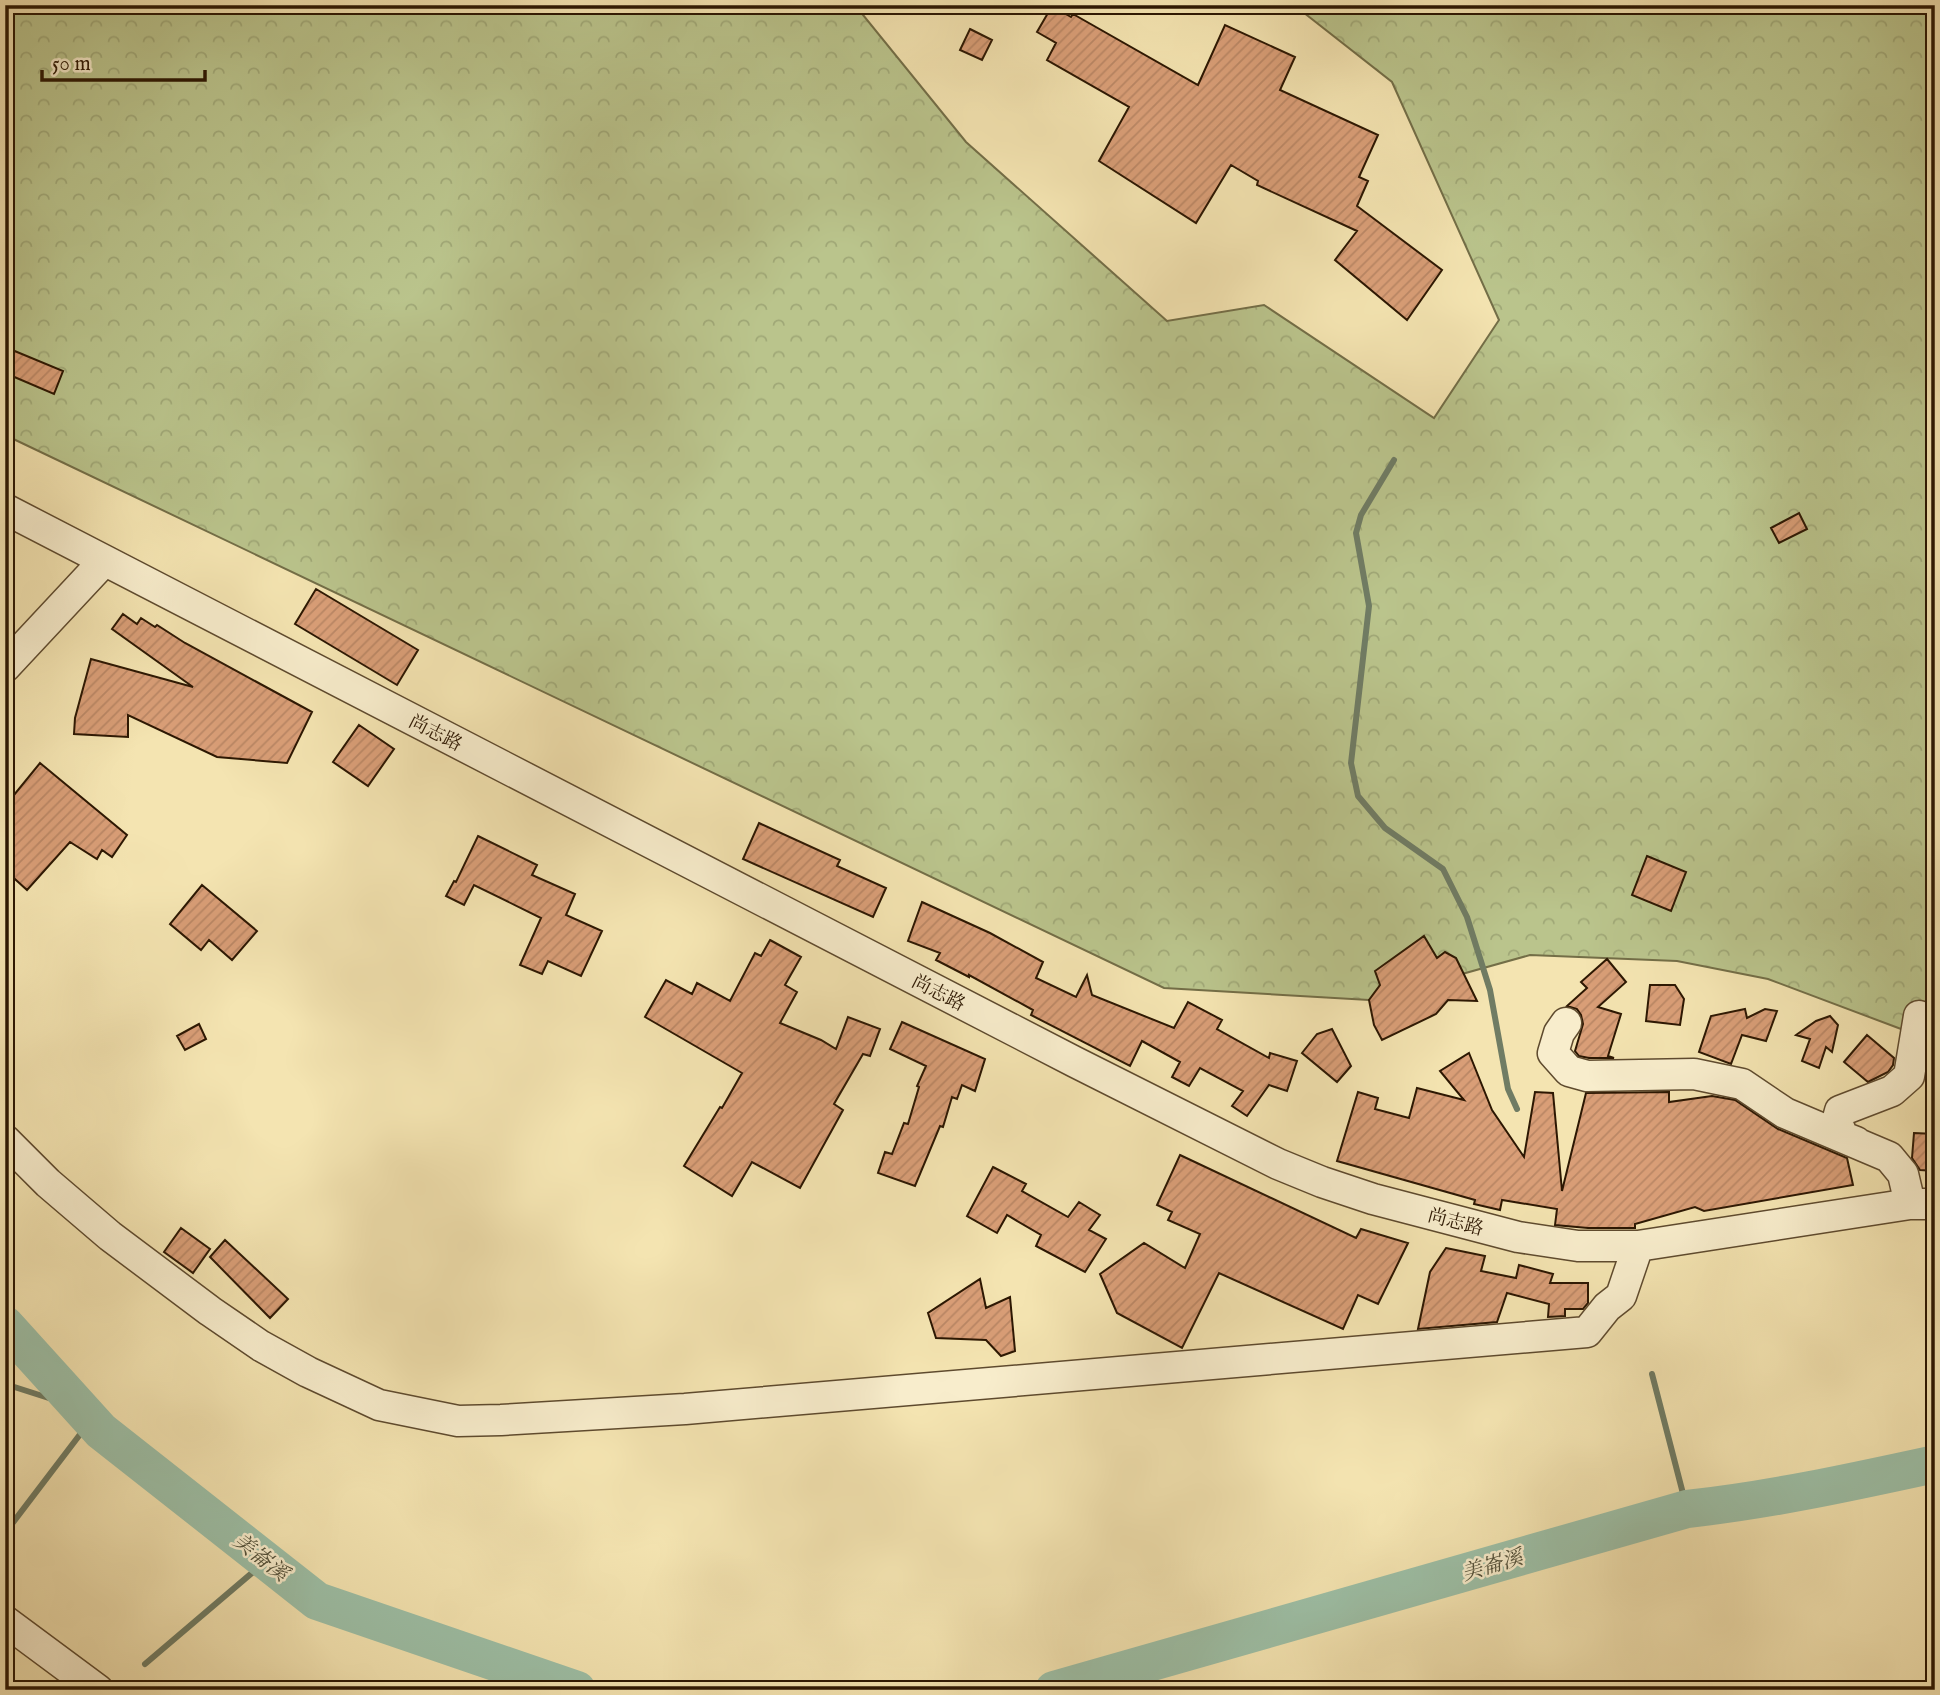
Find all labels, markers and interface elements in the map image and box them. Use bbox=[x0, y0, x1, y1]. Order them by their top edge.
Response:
scale bar bbox=[42, 38, 205, 82]
text: 50 m bbox=[52, 51, 91, 78]
street label: 尚志路 bbox=[404, 710, 466, 757]
street label: 尚志路 bbox=[907, 970, 969, 1017]
street label: 尚志路 bbox=[1425, 1204, 1486, 1242]
water label: 美崙溪 bbox=[227, 1528, 295, 1589]
water label: 美崙溪 bbox=[1458, 1544, 1528, 1588]

